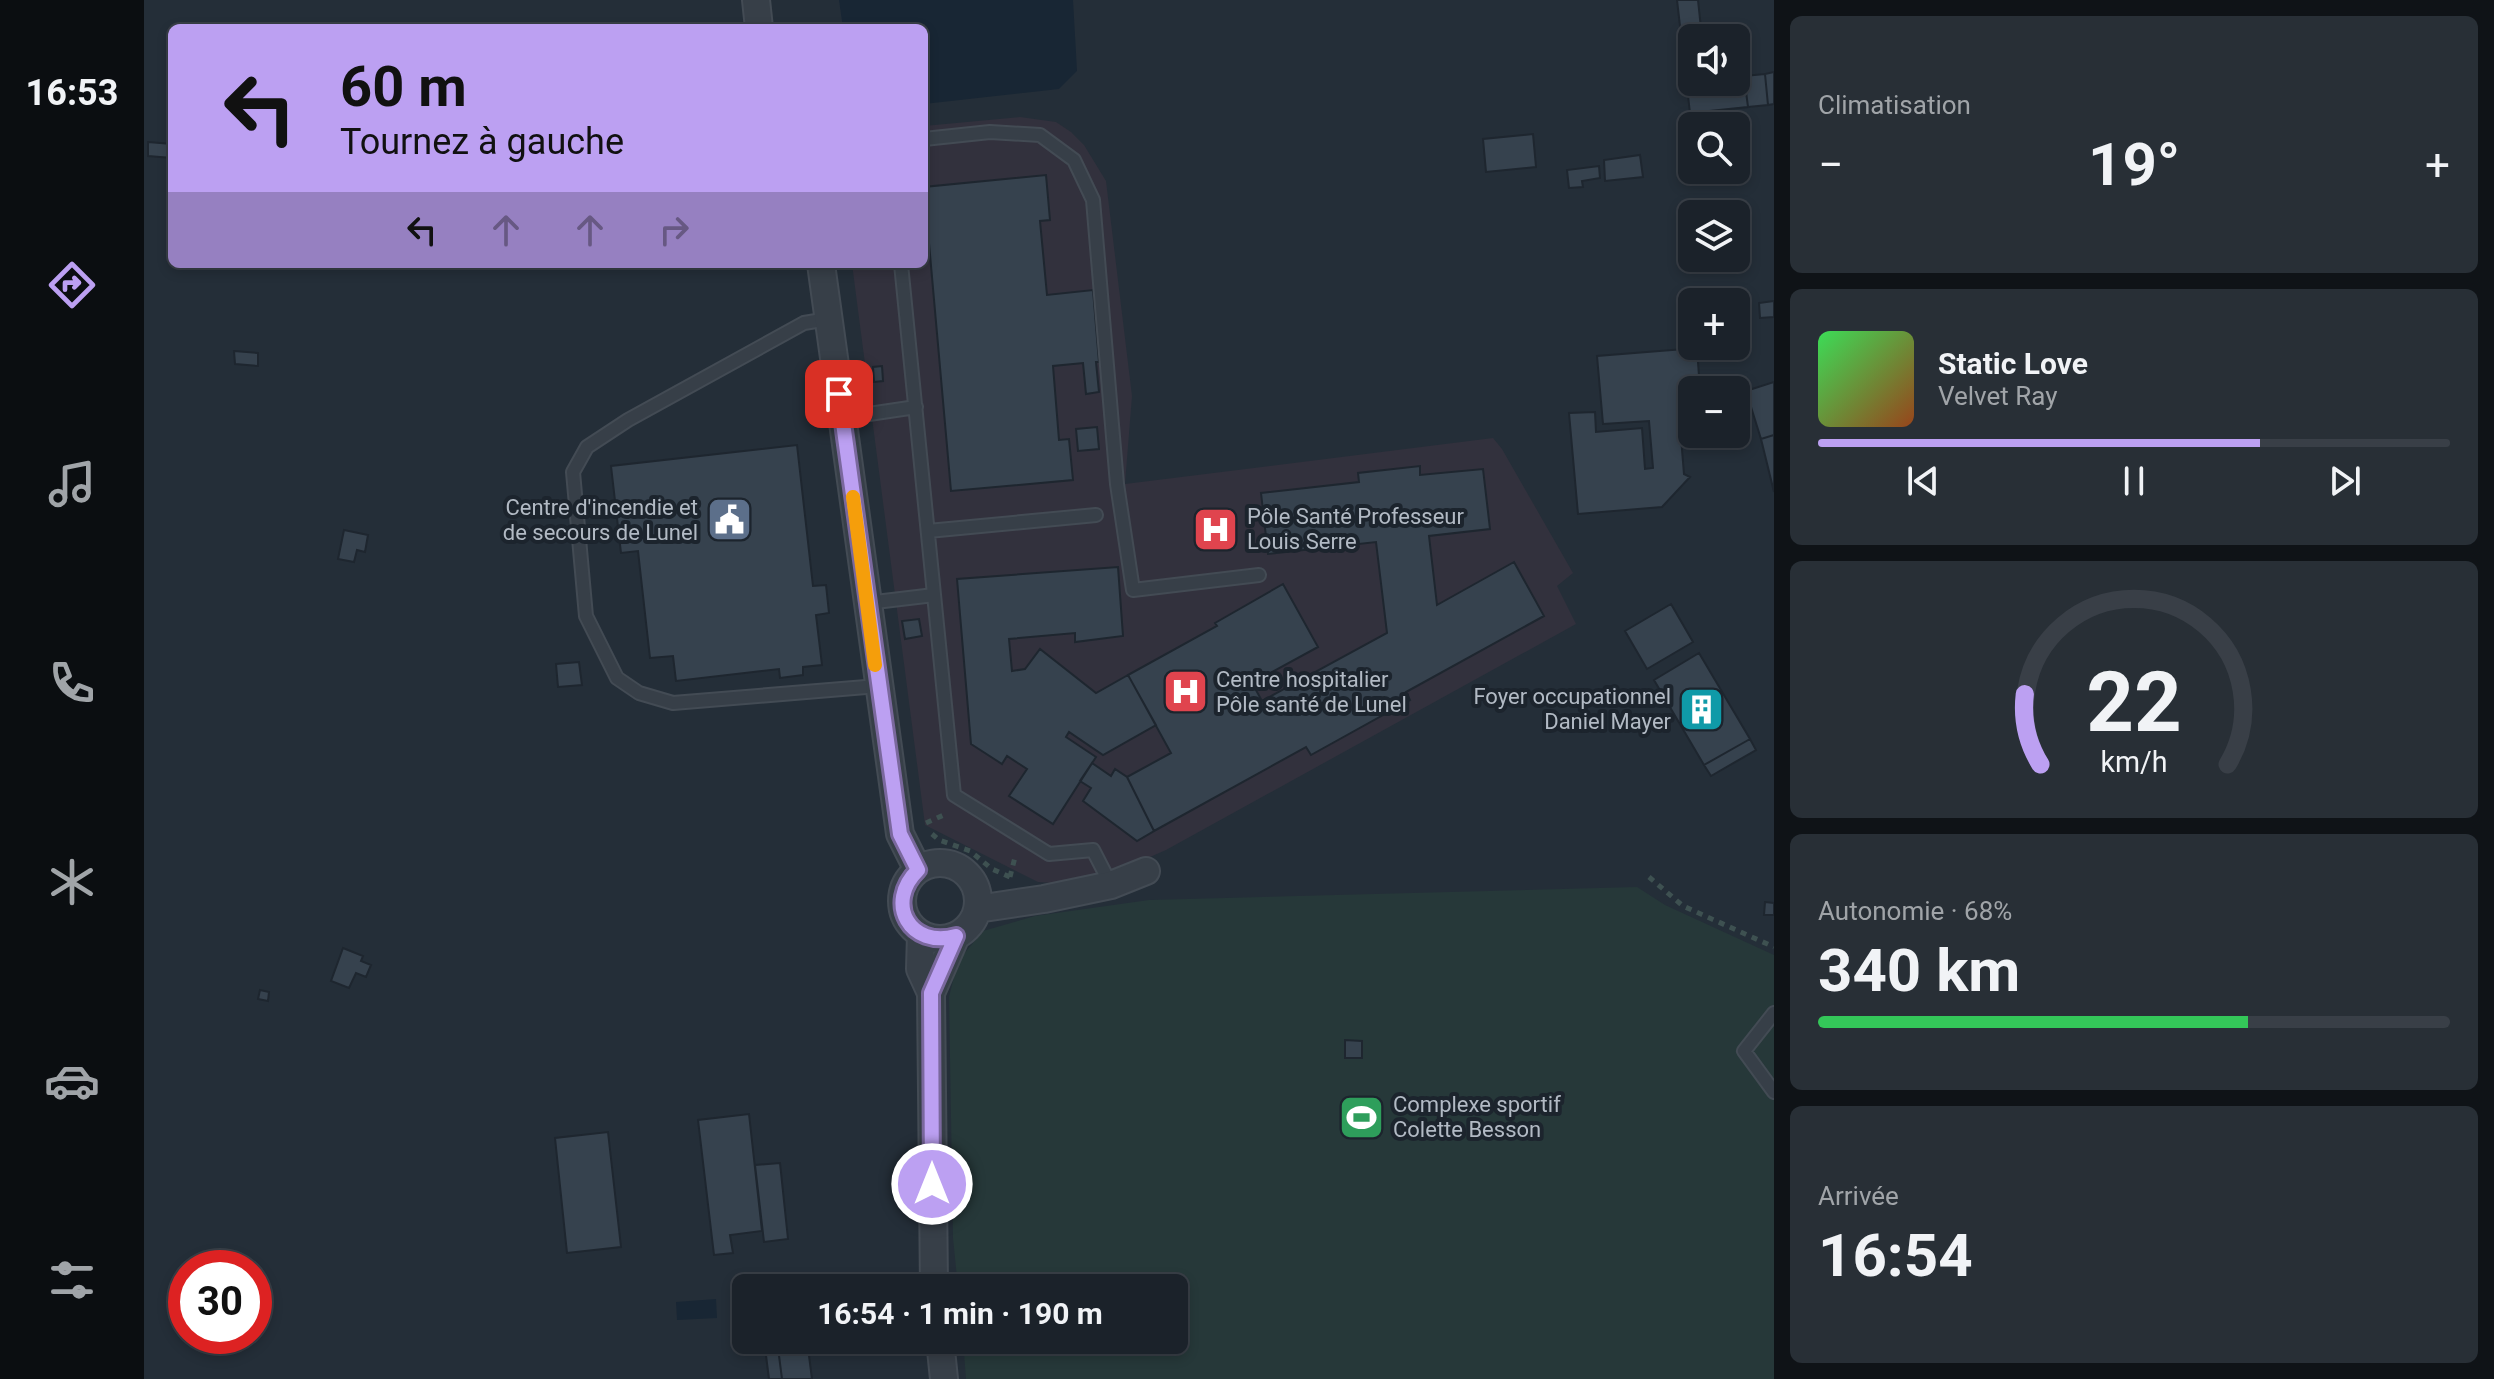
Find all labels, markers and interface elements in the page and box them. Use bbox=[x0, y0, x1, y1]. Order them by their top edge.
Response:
map controls bbox=[1678, 24, 1750, 448]
button: sound bbox=[1678, 24, 1750, 96]
text: 60 m bbox=[340, 54, 467, 120]
icon: left bbox=[208, 56, 312, 160]
text: 16:53 bbox=[26, 72, 118, 114]
text: Climatisation bbox=[1818, 90, 1971, 120]
button: search bbox=[1678, 112, 1750, 184]
text: Tournez à gauche bbox=[340, 121, 624, 163]
text: 19° bbox=[2088, 129, 2180, 200]
text: − bbox=[1818, 139, 1843, 191]
text: + bbox=[2425, 139, 2450, 191]
button: layers bbox=[1678, 200, 1750, 272]
icon: left bbox=[400, 208, 444, 252]
icon: ahead bbox=[484, 208, 528, 252]
icon: ahead bbox=[568, 208, 612, 252]
icon: right bbox=[652, 208, 696, 252]
icon: directions bbox=[44, 257, 100, 313]
button: + bbox=[1678, 288, 1750, 360]
text: Static Love bbox=[1938, 346, 2088, 381]
pin bbox=[805, 360, 873, 428]
icon: arrive bbox=[817, 372, 861, 416]
button: − bbox=[1678, 376, 1750, 448]
text: Velvet Ray bbox=[1938, 381, 2058, 411]
icon: music bbox=[44, 456, 100, 512]
icon: previous bbox=[1901, 459, 1945, 503]
icon: pause bbox=[2112, 459, 2156, 503]
icon: next bbox=[2323, 459, 2367, 503]
place label: Centre d'incendie et de secours de Lunel bbox=[503, 495, 698, 545]
public building icon: Centre d'incendie et de secours de Lunel bbox=[705, 496, 753, 544]
place label: Pôle Santé Professeur Louis Serre bbox=[1247, 504, 1464, 554]
hospital icon: Pôle Santé Professeur Louis Serre bbox=[1192, 505, 1240, 553]
text: 22 bbox=[2086, 654, 2182, 751]
icon: phone bbox=[44, 655, 100, 711]
place label: Centre hospitalier Pôle santé de Lunel bbox=[1216, 667, 1407, 717]
hospital icon: Centre hospitalier Pôle santé de Lunel bbox=[1161, 668, 1209, 716]
place label: Foyer occupationnel Daniel Mayer bbox=[1473, 684, 1672, 734]
building icon: Foyer occupationnel Daniel Mayer bbox=[1678, 685, 1726, 733]
text: km/h bbox=[2100, 746, 2168, 780]
icon: climate bbox=[44, 854, 100, 910]
text: Autonomie · 68% bbox=[1818, 896, 2012, 926]
text: 340 km bbox=[1818, 935, 2020, 1006]
icon: car bbox=[44, 1053, 100, 1109]
place label: Complexe sportif Colette Besson bbox=[1393, 1092, 1561, 1142]
sports icon: Complexe sportif Colette Besson bbox=[1338, 1093, 1386, 1141]
position arrow bbox=[890, 1142, 974, 1226]
text: Arrivée bbox=[1818, 1181, 1899, 1211]
text: 16:54 bbox=[1818, 1220, 1973, 1291]
speed limit sign: 30 bbox=[168, 1250, 272, 1354]
icon: filters bbox=[44, 1252, 100, 1308]
text: 16:54 · 1 min · 190 m bbox=[817, 1296, 1103, 1331]

